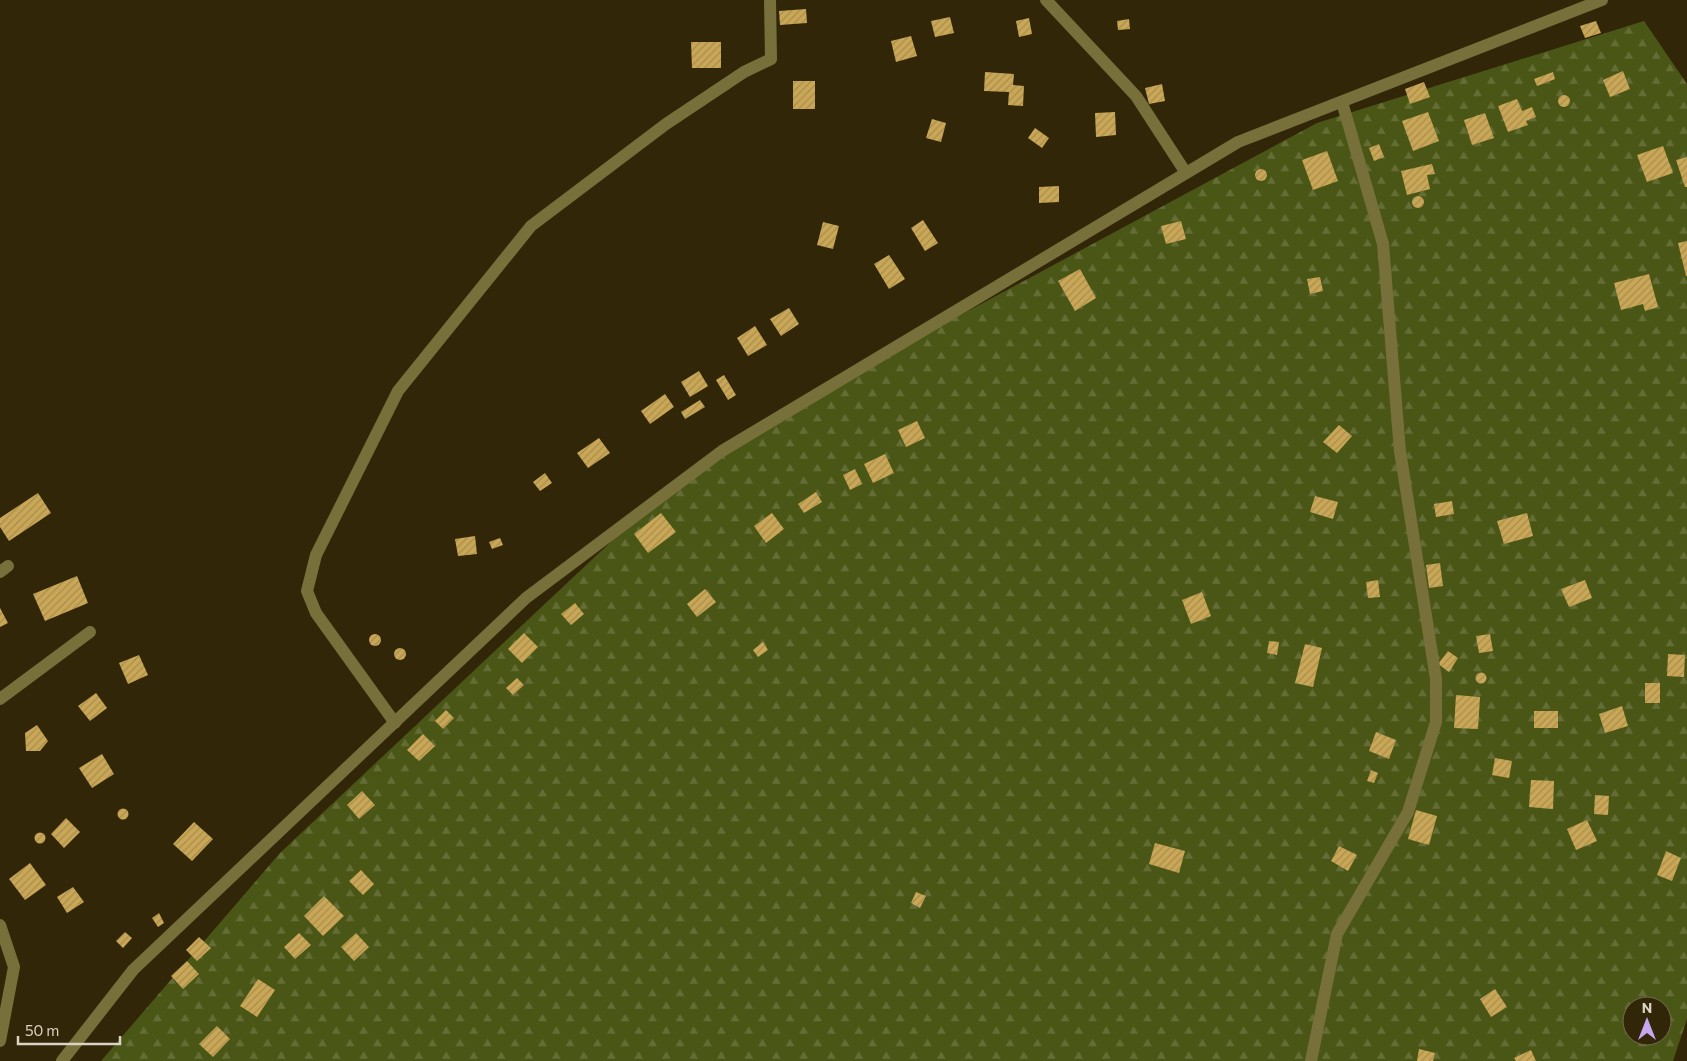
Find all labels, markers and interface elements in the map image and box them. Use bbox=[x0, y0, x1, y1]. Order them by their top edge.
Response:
north arrow bbox=[1622, 996, 1672, 1046]
text: N bbox=[1642, 999, 1652, 1016]
scale bar bbox=[18, 1014, 120, 1046]
text: 50 m bbox=[25, 1021, 59, 1039]

